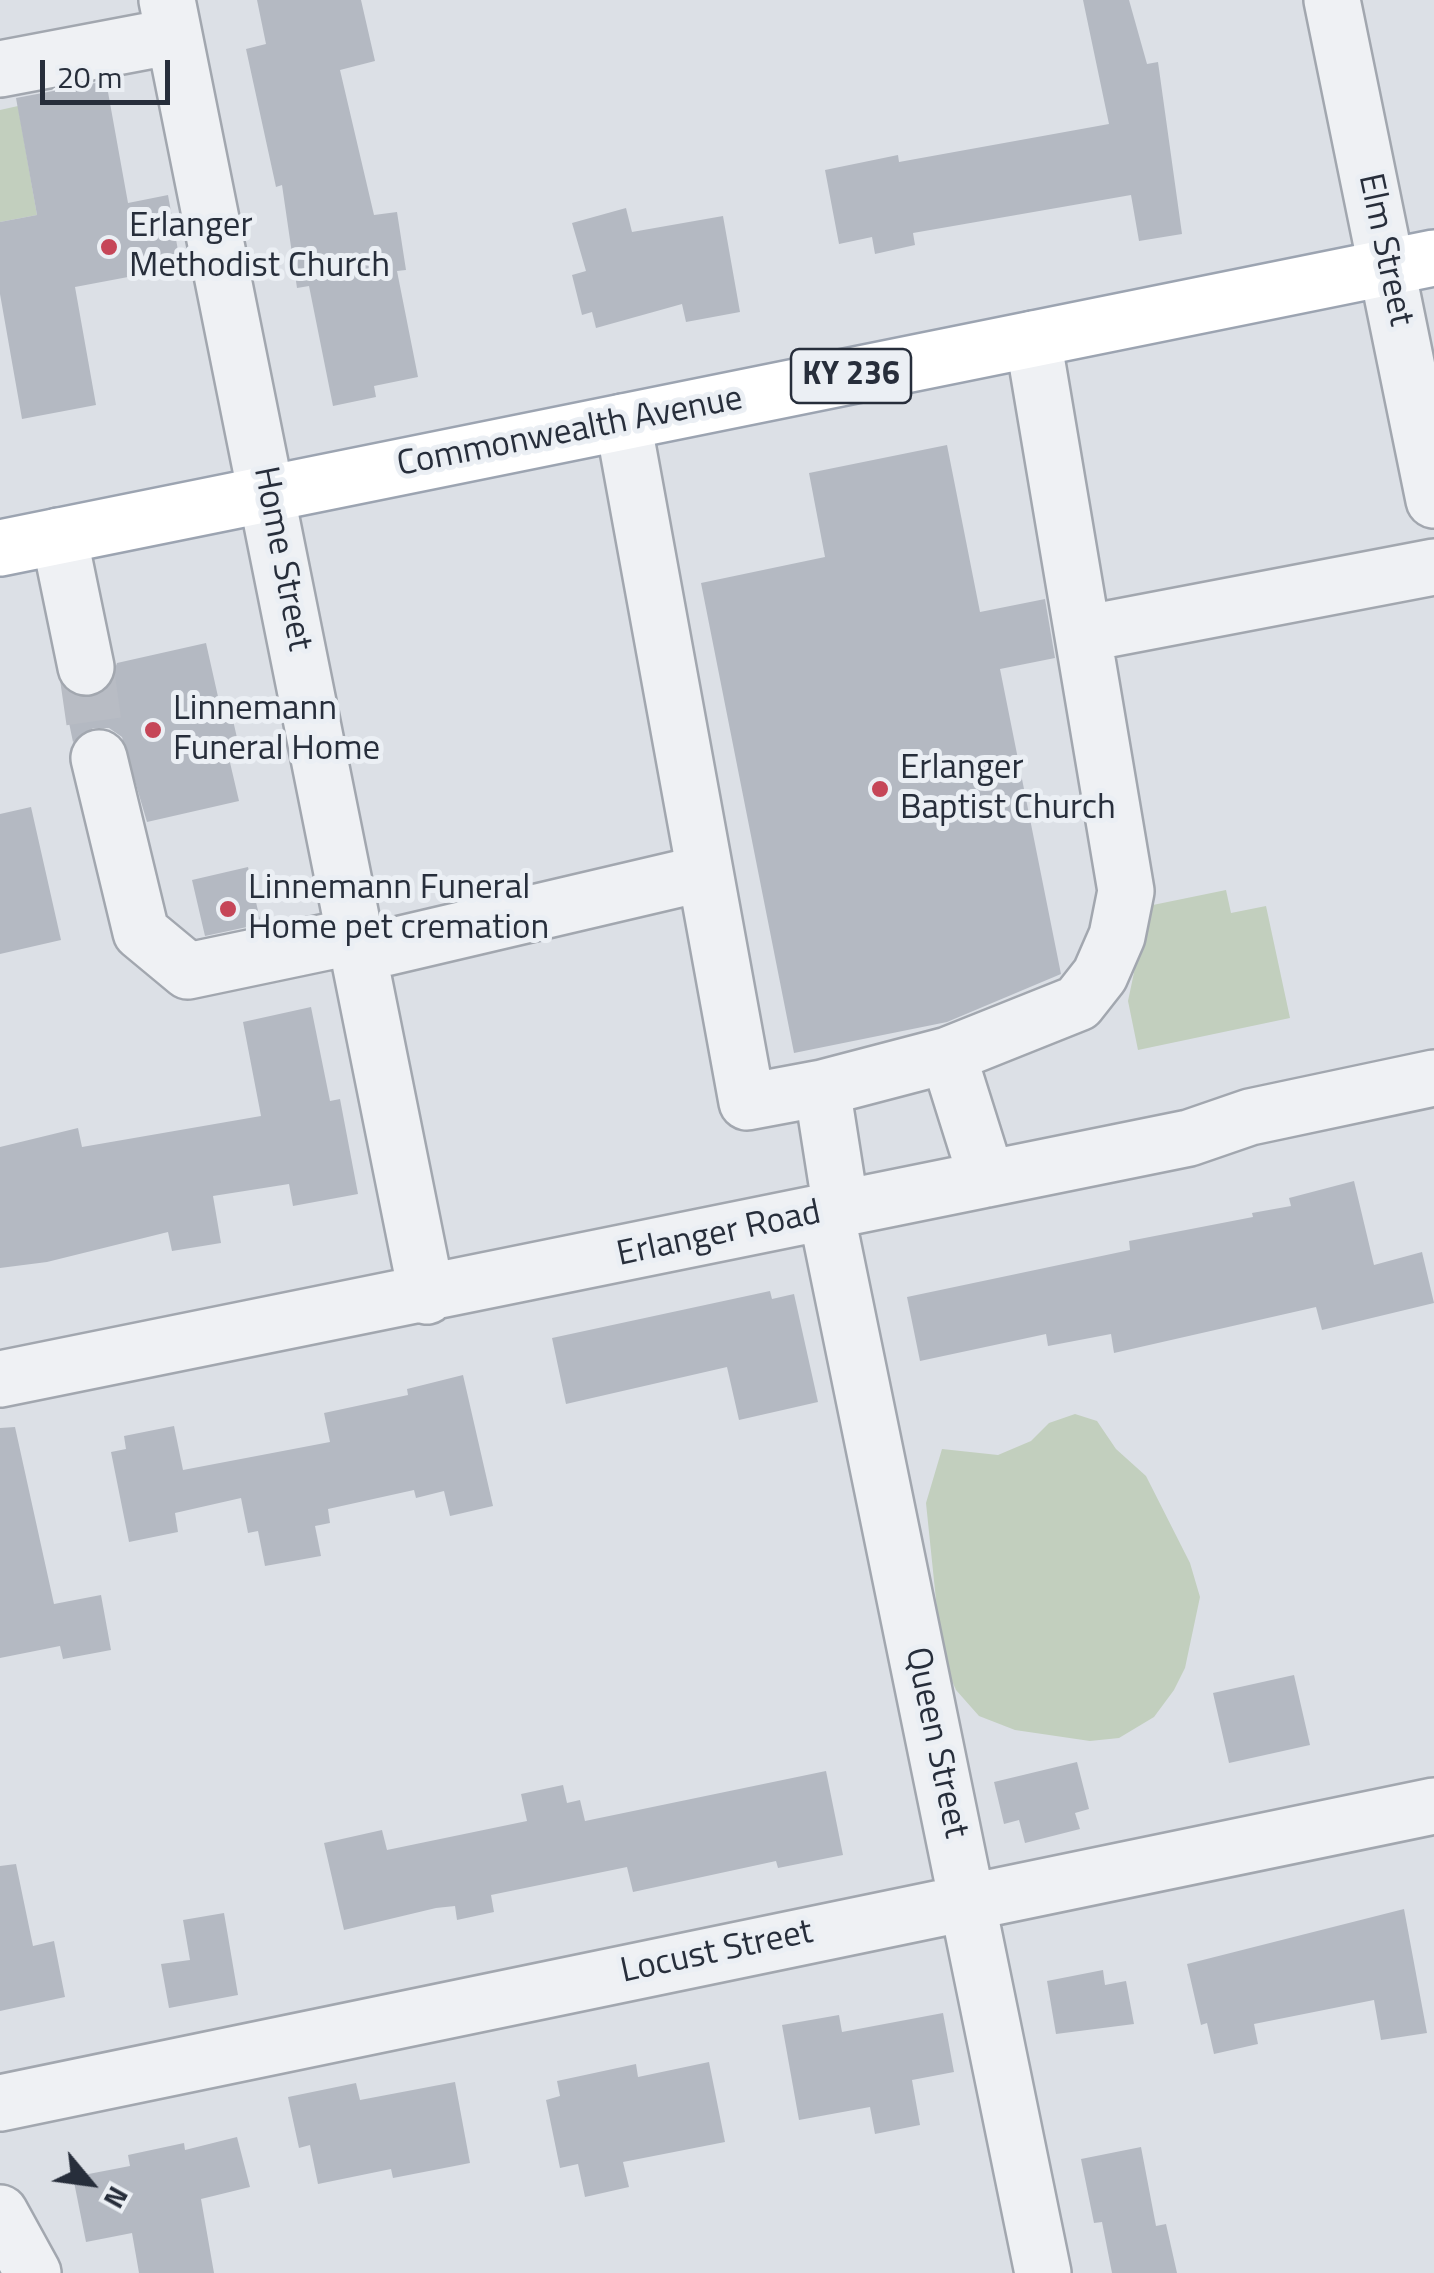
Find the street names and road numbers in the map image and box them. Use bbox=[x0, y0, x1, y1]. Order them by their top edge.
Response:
street label: Elm Street bbox=[1347, 170, 1421, 330]
road number: KY 236 bbox=[791, 349, 911, 403]
street label: Commonwealth Avenue bbox=[394, 379, 746, 487]
street label: Home Street bbox=[243, 463, 319, 655]
street label: Erlanger Road bbox=[613, 1193, 825, 1277]
street label: Queen Street bbox=[894, 1644, 976, 1842]
street label: Locust Street bbox=[617, 1912, 817, 1994]

